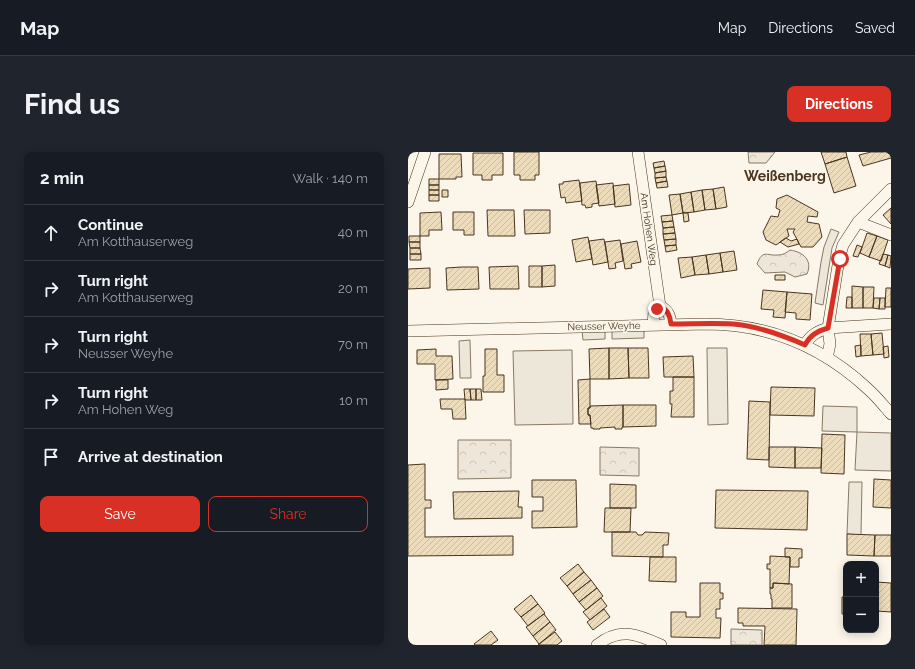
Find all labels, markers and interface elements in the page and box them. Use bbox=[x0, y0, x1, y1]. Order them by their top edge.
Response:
text: Map bbox=[20, 17, 59, 39]
text: Map bbox=[718, 20, 746, 36]
text: Directions bbox=[768, 20, 833, 36]
text: Saved bbox=[855, 20, 895, 36]
button: Directions bbox=[787, 86, 891, 122]
text: Find us bbox=[24, 88, 120, 121]
text: 2 min bbox=[40, 168, 84, 188]
district label: Weißenberg bbox=[744, 168, 826, 184]
text: Walk · 140 m bbox=[293, 171, 368, 186]
street label: Am Hohen Weg bbox=[638, 192, 660, 266]
text: Continue bbox=[78, 216, 143, 234]
icon: ahead bbox=[40, 222, 62, 244]
text: 40 m bbox=[338, 225, 368, 240]
text: Am Kotthauserweg bbox=[78, 234, 193, 249]
route start bbox=[831, 250, 849, 268]
text: Turn right bbox=[78, 272, 148, 290]
icon: right bbox=[40, 278, 62, 300]
text: 20 m bbox=[338, 281, 368, 296]
text: Am Kotthauserweg bbox=[78, 290, 193, 305]
route end bbox=[648, 300, 666, 318]
street label: Neusser Weyhe bbox=[567, 320, 641, 332]
text: Turn right bbox=[78, 328, 148, 346]
icon: right bbox=[40, 334, 62, 356]
text: 70 m bbox=[338, 337, 368, 352]
text: Neusser Weyhe bbox=[78, 346, 173, 361]
text: Turn right bbox=[78, 384, 148, 402]
icon: right bbox=[40, 390, 62, 412]
text: 10 m bbox=[339, 393, 368, 408]
text: Am Hohen Weg bbox=[78, 402, 173, 417]
icon: arrive bbox=[40, 446, 62, 468]
text: Arrive at destination bbox=[78, 448, 223, 466]
button: Save bbox=[40, 496, 200, 532]
button: Share bbox=[208, 496, 368, 532]
map controls bbox=[843, 561, 879, 633]
button: + bbox=[843, 561, 879, 597]
button: − bbox=[843, 597, 879, 633]

